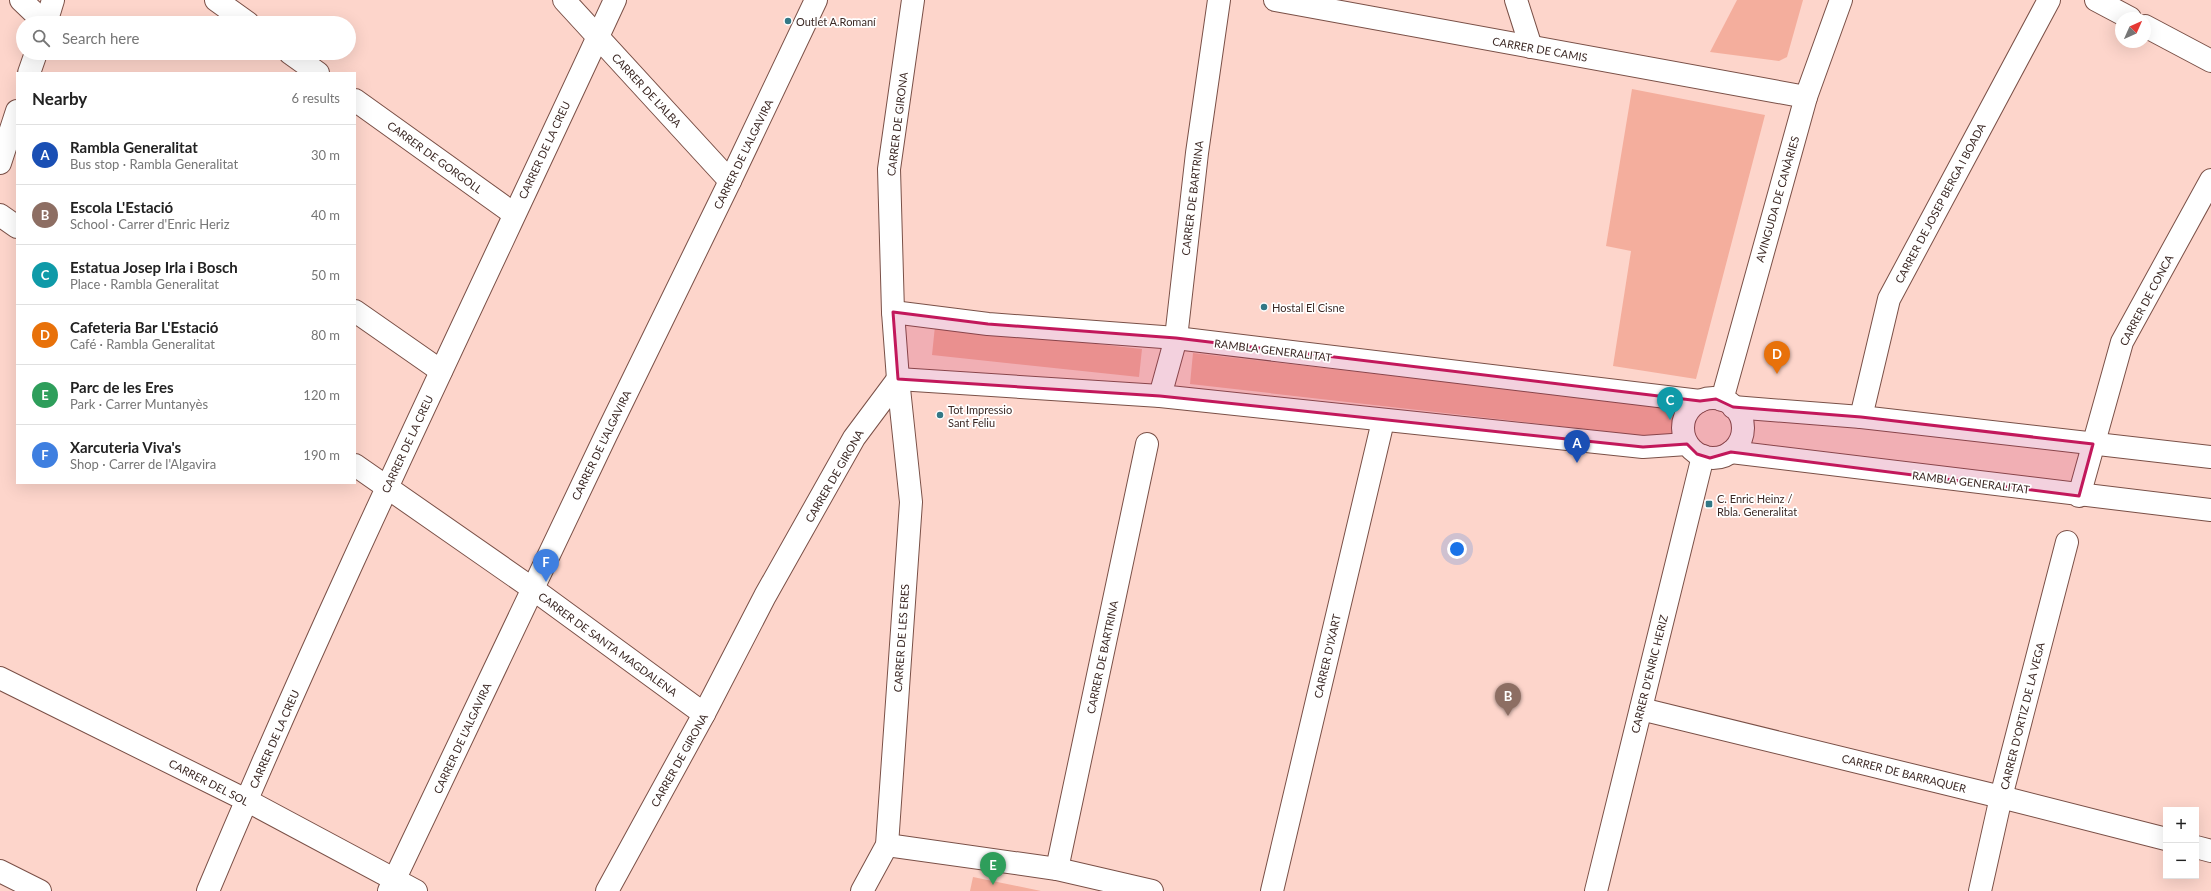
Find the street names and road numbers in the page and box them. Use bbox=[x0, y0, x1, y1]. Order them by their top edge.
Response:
street label: CARRER DE CAMIS bbox=[1491, 34, 1589, 64]
street label: CARRER DE L'ALBA bbox=[610, 50, 685, 130]
street label: CARRER DE GIRONA bbox=[884, 71, 910, 177]
street label: CARRER DE L'ALGAVIRA bbox=[711, 96, 776, 211]
street label: CARRER DE LA CREU bbox=[516, 99, 572, 201]
street label: CARRER DE GORGOLL bbox=[385, 118, 485, 196]
street label: CARRER DE JOSEP BERGA I BOADA bbox=[1892, 120, 1988, 285]
street label: AVINGUDA DE CANÀRIES bbox=[1753, 134, 1801, 263]
street label: CARRER DE BARTRINA bbox=[1179, 139, 1206, 256]
street label: CARRER DE CONCA bbox=[2116, 252, 2176, 348]
street label: RAMBLA GENERALITAT bbox=[1213, 336, 1333, 364]
street label: CARRER DE L'ALGAVIRA bbox=[569, 387, 634, 502]
street label: CARRER DE LA CREU bbox=[379, 393, 435, 495]
street label: CARRER DE GIRONA bbox=[802, 427, 866, 525]
street label: RAMBLA GENERALITAT bbox=[1911, 468, 2031, 496]
street label: CARRER DE LES ERES bbox=[891, 583, 911, 693]
street label: CARRER DE SANTA MAGDALENA bbox=[536, 589, 680, 699]
street label: CARRER DE BARTRINA bbox=[1084, 599, 1120, 715]
street label: CARRER D'IXART bbox=[1311, 612, 1343, 699]
street label: CARRER D'ENRIC HERIZ bbox=[1628, 613, 1670, 735]
street label: CARRER D'ORTIZ DE LA VEGA bbox=[1997, 640, 2047, 791]
street label: CARRER DE L'ALGAVIRA bbox=[431, 680, 494, 795]
street label: CARRER DE LA CREU bbox=[246, 688, 302, 790]
street label: CARRER DE GIRONA bbox=[648, 711, 710, 809]
street label: CARRER DE BARRAQUER bbox=[1840, 751, 1968, 795]
street label: CARRER DEL SOL bbox=[167, 756, 251, 808]

